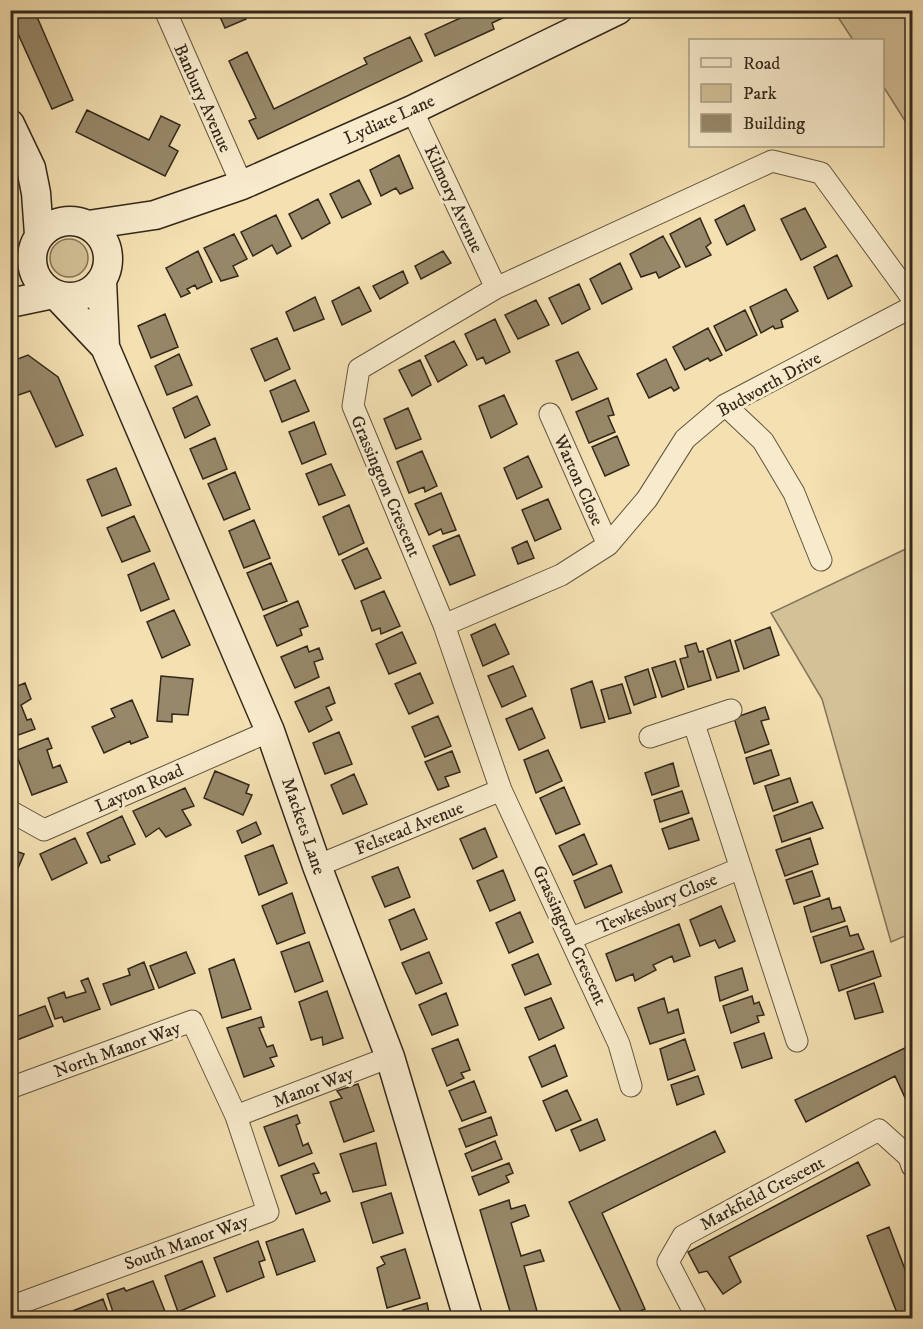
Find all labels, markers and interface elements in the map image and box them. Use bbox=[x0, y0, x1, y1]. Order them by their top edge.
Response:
legend bbox=[689, 39, 884, 147]
street label: Banbury Avenue bbox=[168, 41, 236, 156]
text: Road bbox=[743, 53, 780, 75]
text: Park bbox=[743, 83, 777, 105]
street label: Lydiate Lane bbox=[341, 90, 438, 150]
text: Building bbox=[743, 113, 805, 135]
street label: Kilmory Avenue bbox=[419, 142, 488, 257]
street label: Budworth Drive bbox=[714, 347, 825, 422]
street label: Grassington Crescent bbox=[345, 412, 425, 561]
street label: Warton Close bbox=[548, 431, 608, 529]
street label: Layton Road bbox=[92, 760, 187, 818]
street label: Mackets Lane bbox=[276, 775, 330, 878]
street label: Felstead Avenue bbox=[352, 797, 467, 861]
street label: Grassington Crescent bbox=[527, 862, 611, 1009]
street label: Tewkesbury Close bbox=[594, 869, 721, 939]
street label: North Manor Way bbox=[51, 1017, 184, 1083]
street label: Manor Way bbox=[270, 1062, 357, 1113]
street label: Markfield Crescent bbox=[696, 1152, 829, 1236]
street label: South Manor Way bbox=[121, 1210, 252, 1276]

